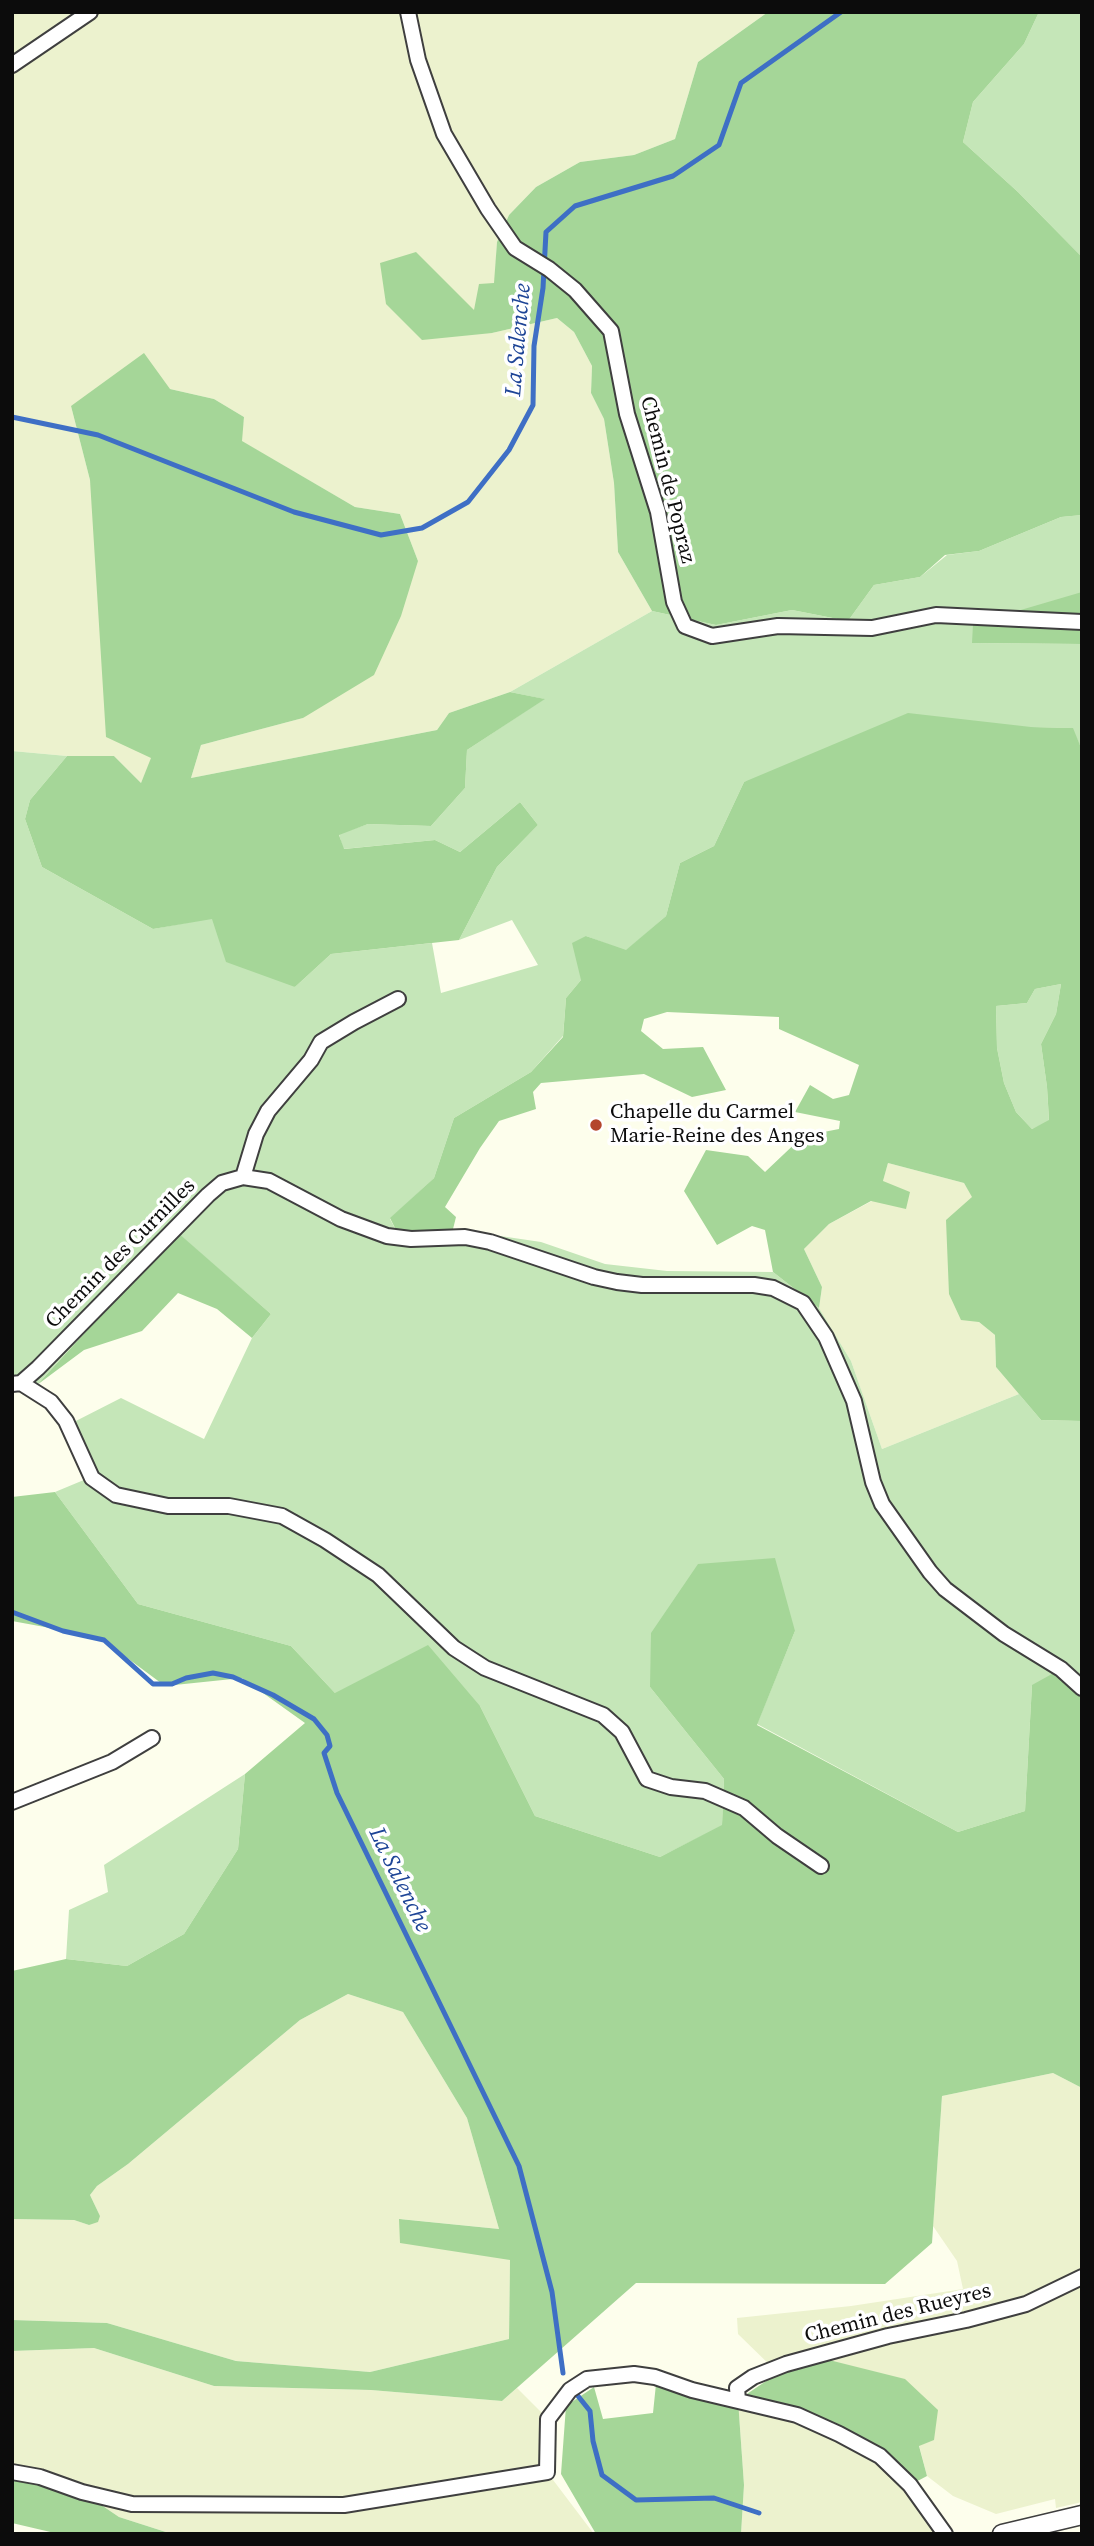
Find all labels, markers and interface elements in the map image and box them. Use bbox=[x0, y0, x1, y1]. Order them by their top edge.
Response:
water label: La Salenche bbox=[500, 282, 538, 398]
street label: Chemin de Popraz bbox=[634, 394, 700, 566]
place label: Chapelle du Carmel Marie-Reine des Anges bbox=[610, 1100, 824, 1150]
marker: Chapelle du Carmel Marie-Reine des Anges bbox=[588, 1117, 604, 1133]
street label: Chemin des Curnilles bbox=[41, 1174, 201, 1334]
water label: La Salenche bbox=[362, 1823, 436, 1937]
street label: Chemin des Rueyres bbox=[802, 2279, 994, 2349]

